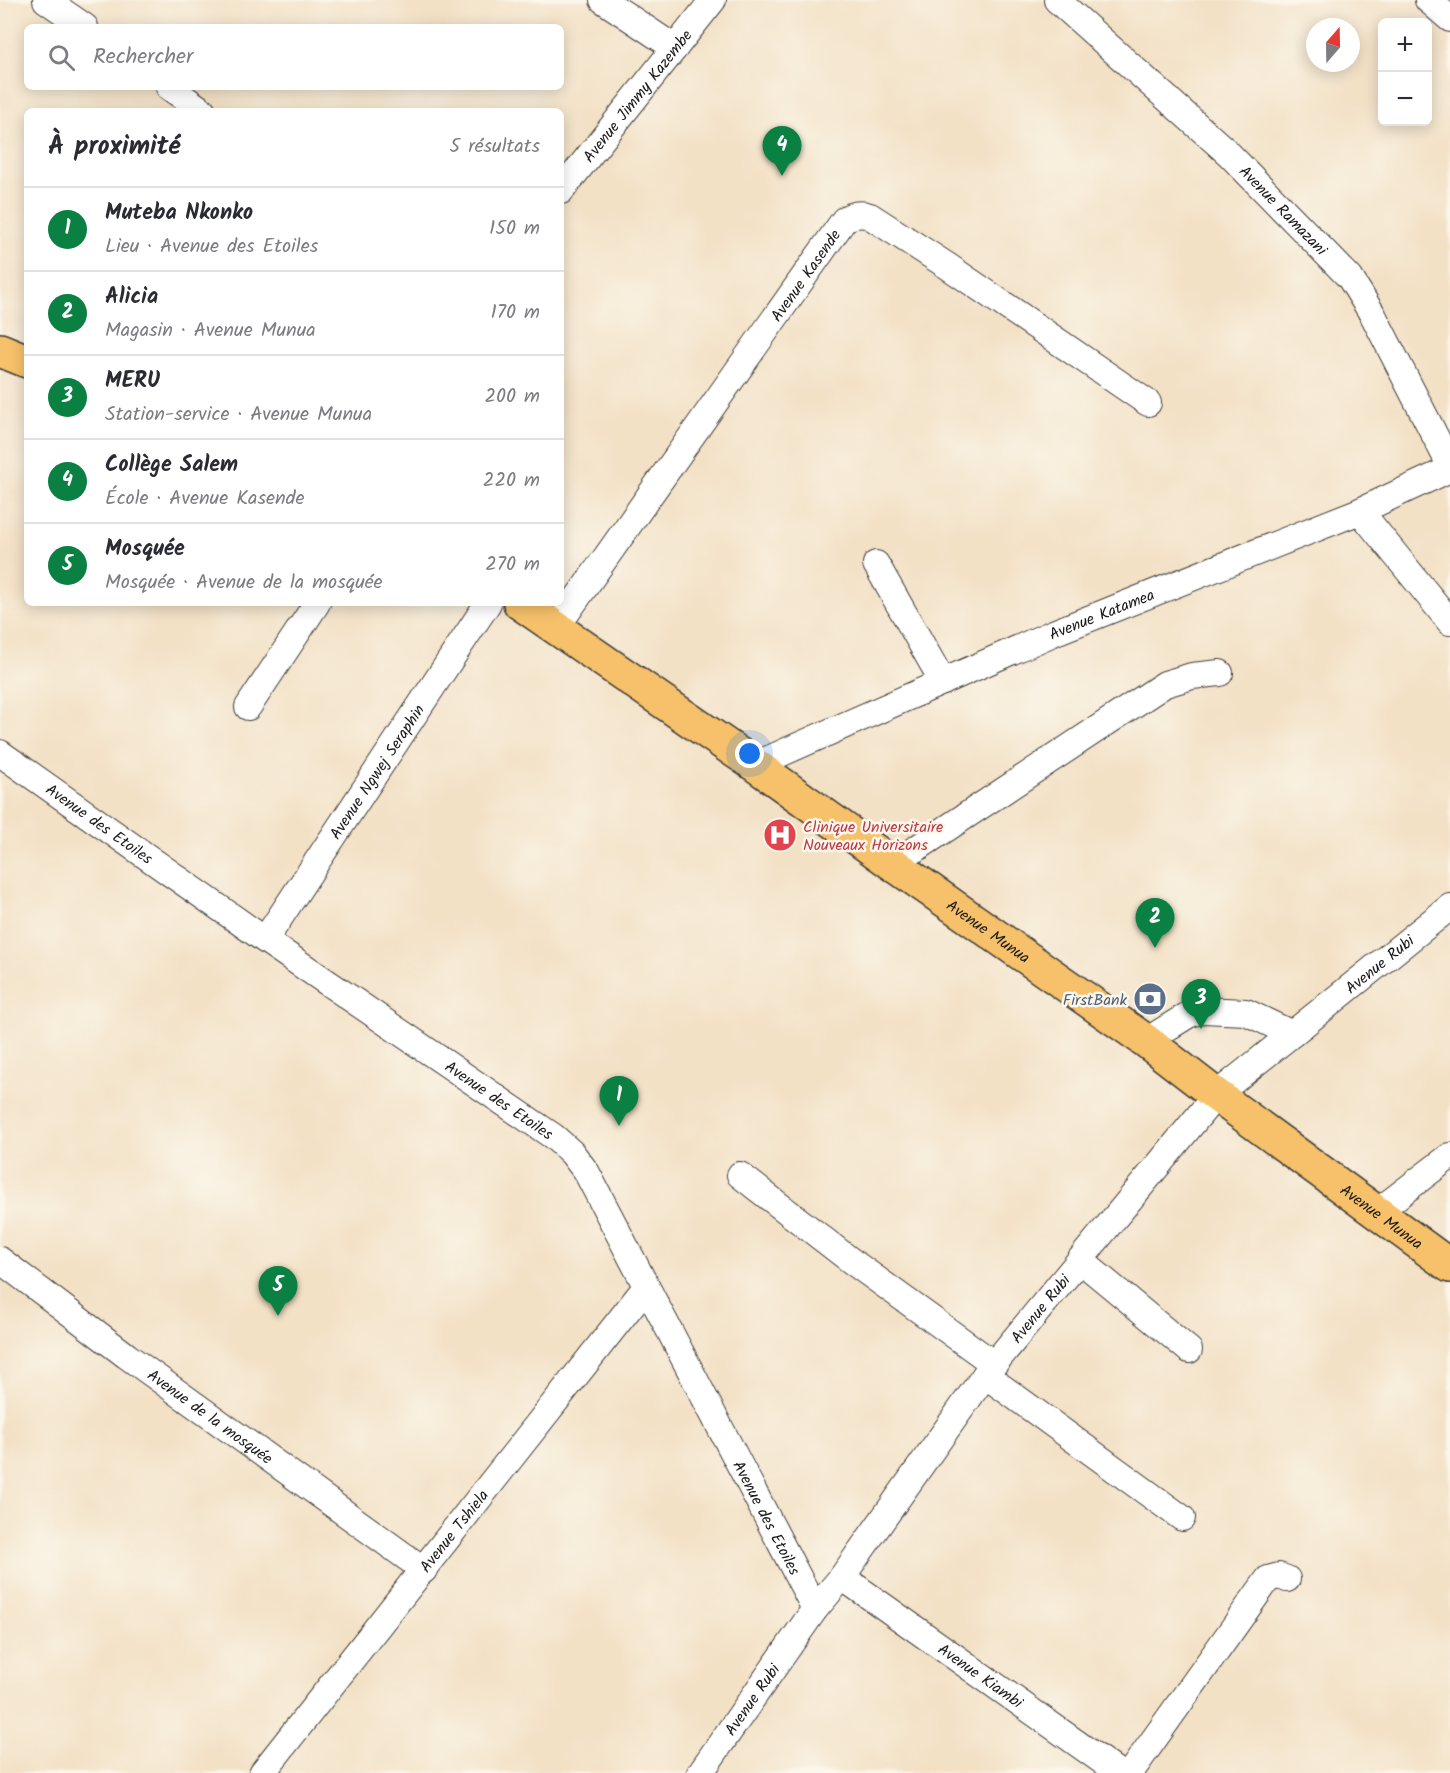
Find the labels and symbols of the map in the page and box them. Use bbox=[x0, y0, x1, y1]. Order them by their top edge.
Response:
north arrow bbox=[1306, 18, 1360, 72]
street label: Avenue Jimmy Kazembe bbox=[577, 25, 699, 168]
pin: 4 bbox=[762, 126, 802, 176]
street label: Avenue Ramazani bbox=[1232, 160, 1333, 263]
street label: Avenue Kasende bbox=[765, 224, 848, 327]
street label: Avenue Katamea bbox=[1045, 583, 1158, 647]
street label: Avenue Ngwej Seraphin bbox=[324, 700, 432, 845]
your location bbox=[735, 739, 764, 768]
street label: Avenue des Etoiles bbox=[40, 778, 158, 871]
place label: Clinique Universitaire Nouveaux Horizons bbox=[803, 815, 943, 858]
hospital icon: Clinique Universitaire Nouveaux Horizons bbox=[762, 817, 798, 853]
street label: Avenue Munua bbox=[941, 894, 1035, 970]
pin: 2 bbox=[1136, 898, 1174, 948]
street label: Avenue Rubi bbox=[1340, 929, 1421, 1001]
pin: 3 bbox=[1182, 980, 1220, 1029]
bank icon: FirstBank bbox=[1132, 981, 1168, 1017]
place label: FirstBank bbox=[1063, 988, 1127, 1013]
street label: Avenue des Etoiles bbox=[439, 1055, 558, 1147]
pin: 1 bbox=[600, 1076, 638, 1126]
street label: Avenue Munua bbox=[1334, 1179, 1428, 1256]
pin: 5 bbox=[258, 1266, 298, 1316]
street label: Avenue Rubi bbox=[1005, 1269, 1078, 1349]
street label: Avenue de la mosquée bbox=[142, 1364, 277, 1471]
street label: Avenue des Etoiles bbox=[725, 1456, 806, 1580]
street label: Avenue Tshiela bbox=[414, 1485, 496, 1578]
street label: Avenue Kiambi bbox=[932, 1638, 1029, 1716]
street label: Avenue Rubi bbox=[719, 1658, 788, 1741]

